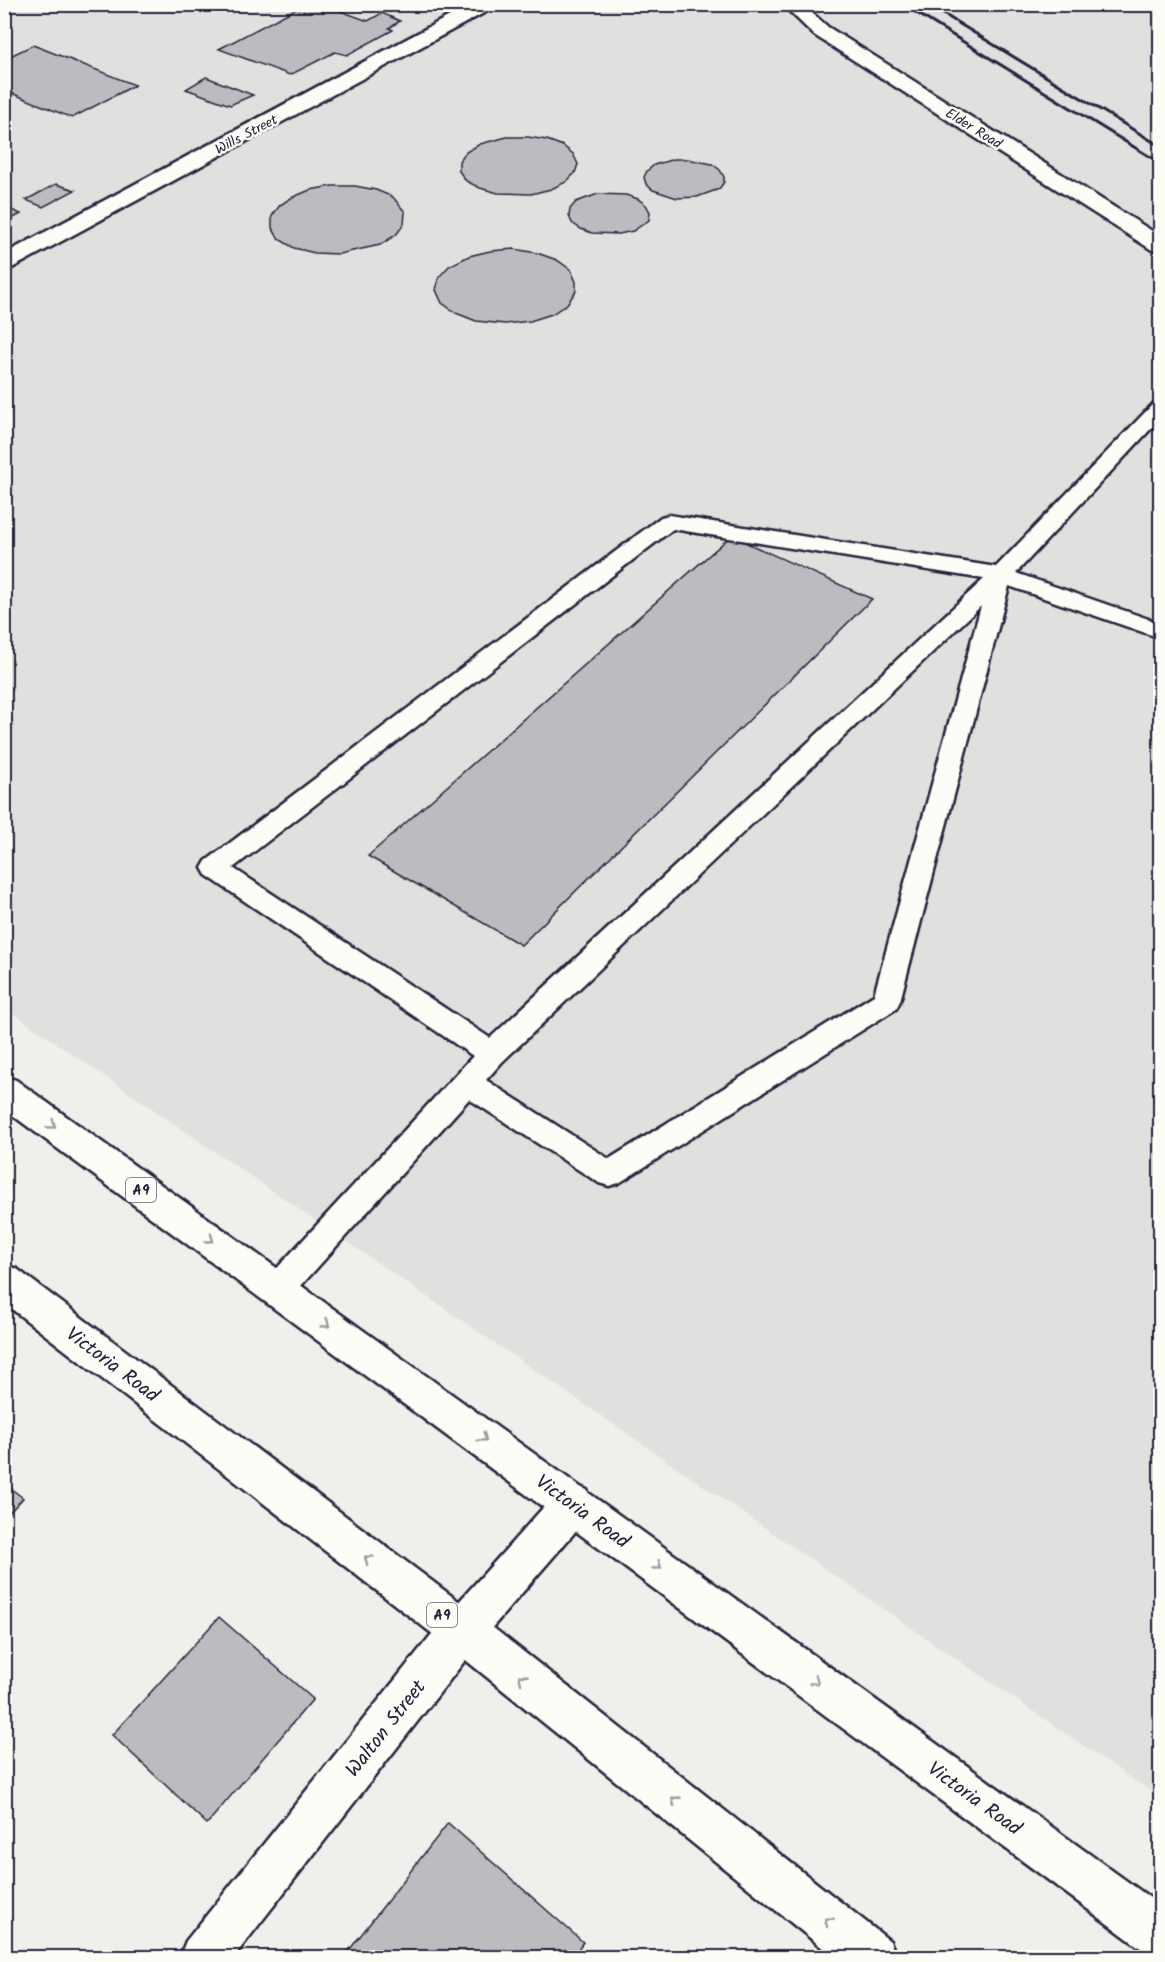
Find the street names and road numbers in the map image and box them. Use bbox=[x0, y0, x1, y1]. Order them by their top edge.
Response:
street label: Elder Road bbox=[941, 103, 1007, 155]
street label: Wills Street bbox=[211, 109, 282, 161]
road number: A9 bbox=[126, 1178, 156, 1202]
street label: Victoria Road bbox=[58, 1320, 166, 1412]
street label: Victoria Road bbox=[528, 1467, 637, 1558]
road number: A9 bbox=[427, 1603, 457, 1627]
street label: Walton Street bbox=[338, 1673, 435, 1785]
street label: Victoria Road bbox=[920, 1754, 1029, 1845]

